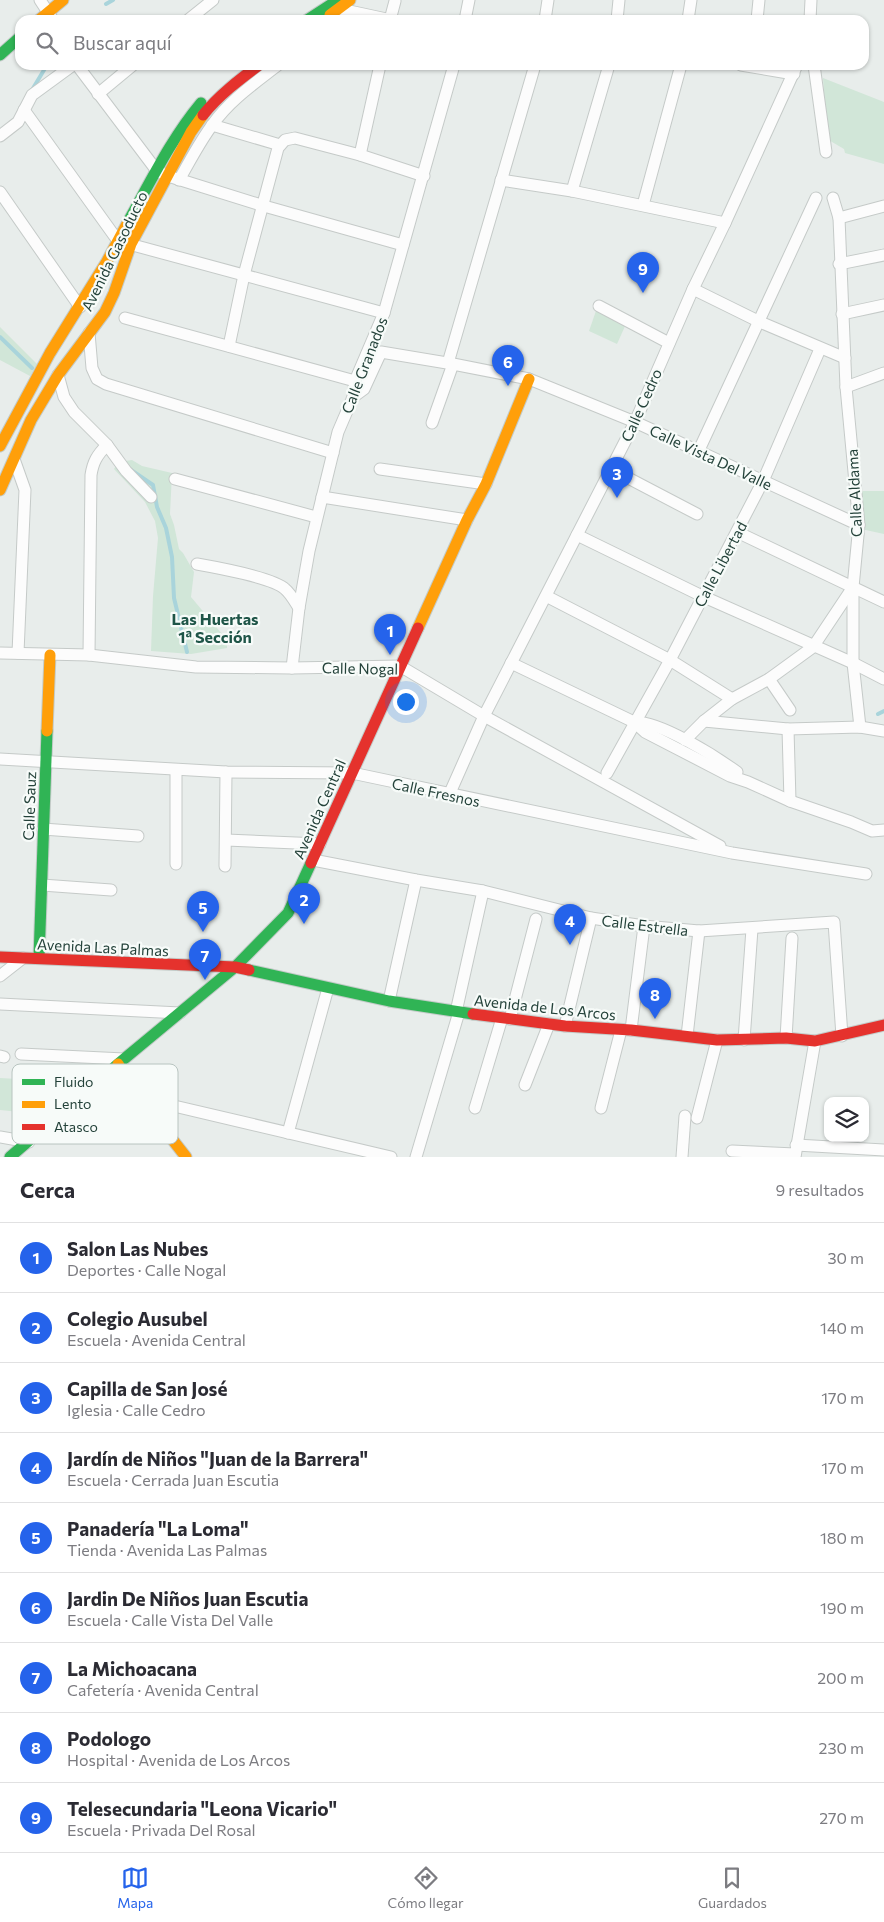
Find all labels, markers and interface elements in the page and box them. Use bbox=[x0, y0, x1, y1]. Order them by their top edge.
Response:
search box bbox=[15, 15, 869, 70]
icon: search bbox=[33, 29, 61, 57]
text: Buscar aquí bbox=[73, 31, 172, 54]
street label: Avenida Gasoducto bbox=[77, 188, 151, 314]
pin: 9 bbox=[627, 252, 659, 293]
street label: Calle Granados bbox=[337, 314, 391, 416]
pin: 6 bbox=[492, 345, 524, 386]
street label: Calle Cedro bbox=[617, 366, 665, 444]
street label: Calle Vista Del Valle bbox=[647, 421, 775, 493]
street label: Calle Aldama bbox=[843, 449, 865, 537]
pin: 3 bbox=[601, 457, 633, 498]
street label: Calle Libertad bbox=[690, 518, 750, 610]
district label: Las Huertas 1ª Sección bbox=[171, 609, 259, 646]
pin: 1 bbox=[374, 614, 406, 655]
street label: Calle Nogal bbox=[322, 658, 398, 678]
your location bbox=[393, 689, 419, 715]
street label: Avenida Central bbox=[289, 756, 349, 862]
street label: Calle Sauz bbox=[19, 771, 39, 841]
street label: Calle Fresnos bbox=[390, 774, 482, 810]
pin: 2 bbox=[288, 883, 320, 924]
pin: 5 bbox=[187, 891, 219, 932]
pin: 4 bbox=[554, 904, 586, 945]
street label: Calle Estrella bbox=[601, 911, 689, 939]
street label: Avenida Las Palmas bbox=[37, 935, 170, 959]
pin: 7 bbox=[189, 939, 221, 980]
pin: 8 bbox=[639, 978, 671, 1019]
street label: Avenida de Los Arcos bbox=[473, 991, 617, 1023]
legend bbox=[12, 1064, 178, 1144]
text: Fluido bbox=[54, 1073, 93, 1090]
text: Lento bbox=[54, 1095, 91, 1112]
map controls bbox=[824, 1097, 869, 1142]
button: layers bbox=[824, 1097, 869, 1142]
text: Atasco bbox=[54, 1118, 98, 1135]
text: Cerca bbox=[20, 1177, 75, 1202]
text: 9 resultados bbox=[776, 1180, 864, 1199]
text: Salon Las Nubes bbox=[67, 1237, 208, 1260]
text: 1 bbox=[32, 1248, 40, 1267]
text: 30 m bbox=[827, 1248, 864, 1267]
text: Deportes · Calle Nogal bbox=[67, 1260, 226, 1279]
text: Colegio Ausubel bbox=[67, 1307, 208, 1330]
text: 2 bbox=[31, 1318, 41, 1337]
text: 140 m bbox=[820, 1318, 864, 1337]
text: Escuela · Avenida Central bbox=[67, 1330, 246, 1349]
text: Capilla de San José bbox=[67, 1377, 227, 1400]
text: 3 bbox=[31, 1388, 41, 1407]
text: 170 m bbox=[821, 1388, 864, 1407]
text: Iglesia · Calle Cedro bbox=[67, 1400, 206, 1419]
text: Jardín de Niños "Juan de la Barrera" bbox=[67, 1447, 368, 1470]
text: 4 bbox=[31, 1458, 41, 1477]
text: 170 m bbox=[821, 1458, 864, 1477]
text: Escuela · Cerrada Juan Escutia bbox=[67, 1470, 279, 1489]
text: Panadería "La Loma" bbox=[67, 1517, 248, 1540]
text: 5 bbox=[31, 1528, 41, 1547]
text: 180 m bbox=[820, 1528, 864, 1547]
text: Tienda · Avenida Las Palmas bbox=[67, 1540, 267, 1559]
text: Jardin De Niños Juan Escutia bbox=[67, 1587, 308, 1610]
text: 6 bbox=[31, 1598, 41, 1617]
text: 190 m bbox=[820, 1598, 864, 1617]
text: Escuela · Calle Vista Del Valle bbox=[67, 1610, 273, 1629]
text: La Michoacana bbox=[67, 1657, 197, 1680]
text: 7 bbox=[32, 1668, 40, 1687]
text: 200 m bbox=[817, 1668, 864, 1687]
text: Cafetería · Avenida Central bbox=[67, 1680, 259, 1699]
text: Podologo bbox=[67, 1727, 151, 1750]
text: 8 bbox=[31, 1738, 41, 1757]
text: 230 m bbox=[819, 1738, 864, 1757]
text: Hospital · Avenida de Los Arcos bbox=[67, 1750, 290, 1769]
text: Telesecundaria "Leona Vicario" bbox=[67, 1797, 337, 1820]
text: 9 bbox=[31, 1808, 41, 1827]
text: 270 m bbox=[819, 1808, 864, 1827]
text: Escuela · Privada Del Rosal bbox=[67, 1820, 256, 1839]
tab: Mapa bbox=[117, 1864, 153, 1911]
tab: Cómo llegar bbox=[388, 1864, 464, 1911]
tab: Guardados bbox=[698, 1864, 767, 1911]

